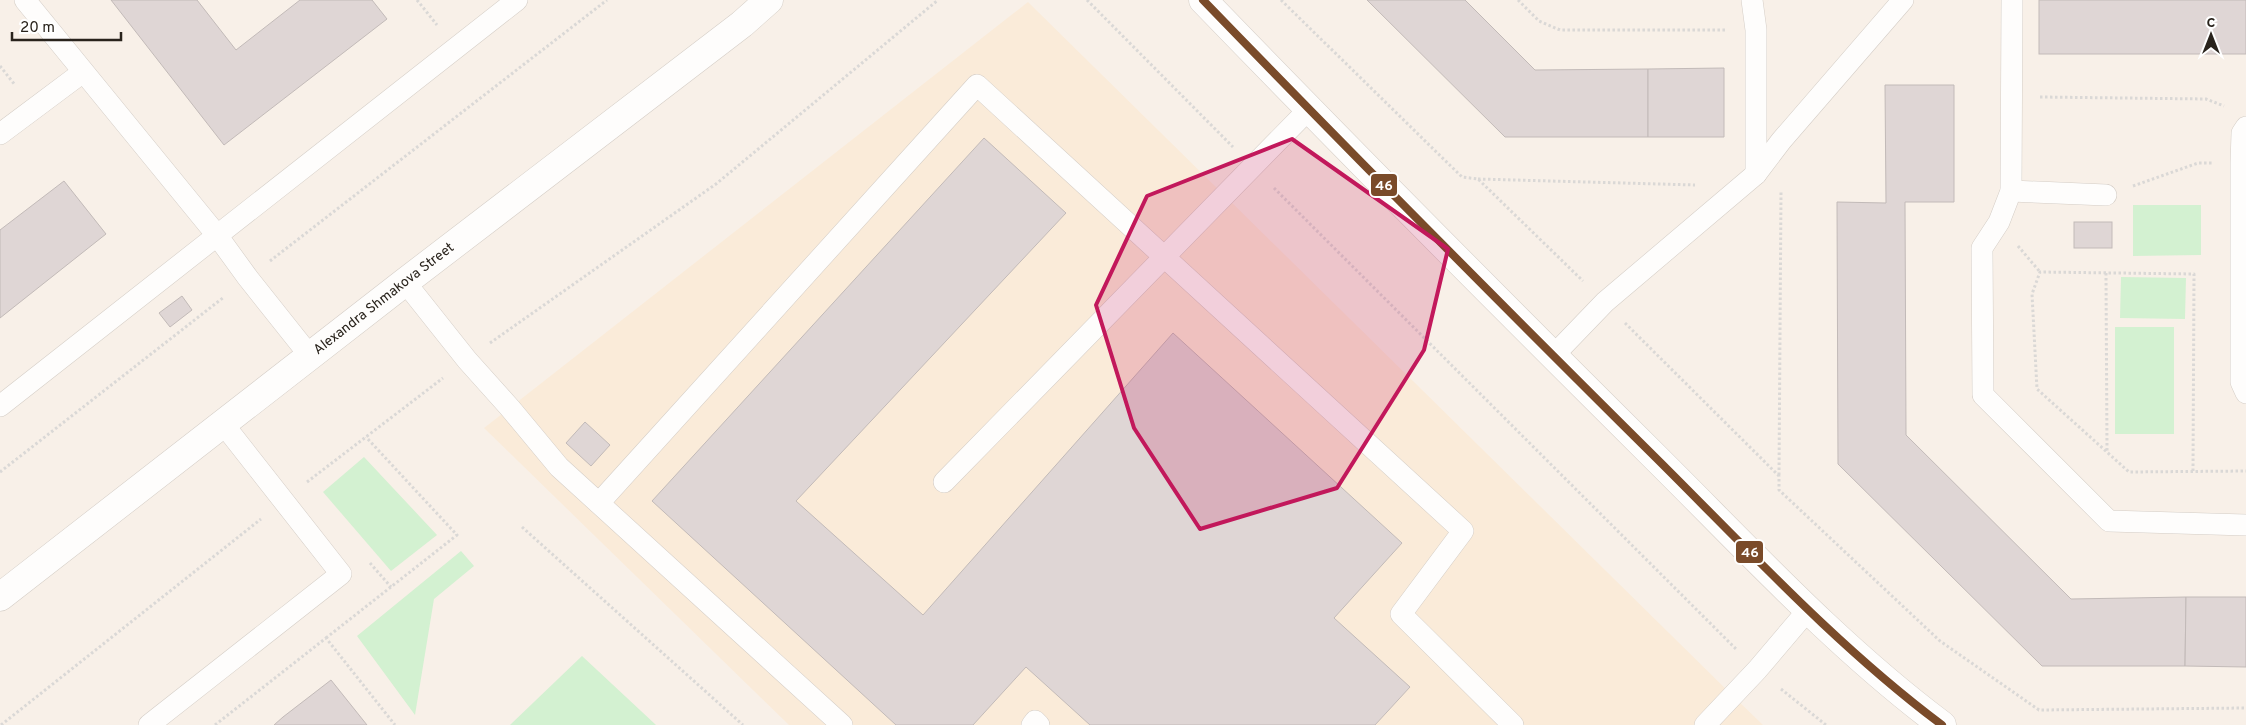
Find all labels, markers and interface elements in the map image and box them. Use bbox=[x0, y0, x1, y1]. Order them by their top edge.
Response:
scale bar bbox=[12, 10, 121, 42]
north arrow bbox=[2186, 10, 2236, 60]
text: С bbox=[2207, 15, 2216, 32]
text: 20 m bbox=[20, 19, 55, 38]
line badge: 46 bbox=[1370, 173, 1398, 197]
text: 46 bbox=[1375, 178, 1393, 195]
street label: Alexandra Shmakova Street bbox=[310, 239, 457, 359]
line badge: 46 bbox=[1735, 540, 1764, 564]
text: 46 bbox=[1741, 545, 1759, 562]

